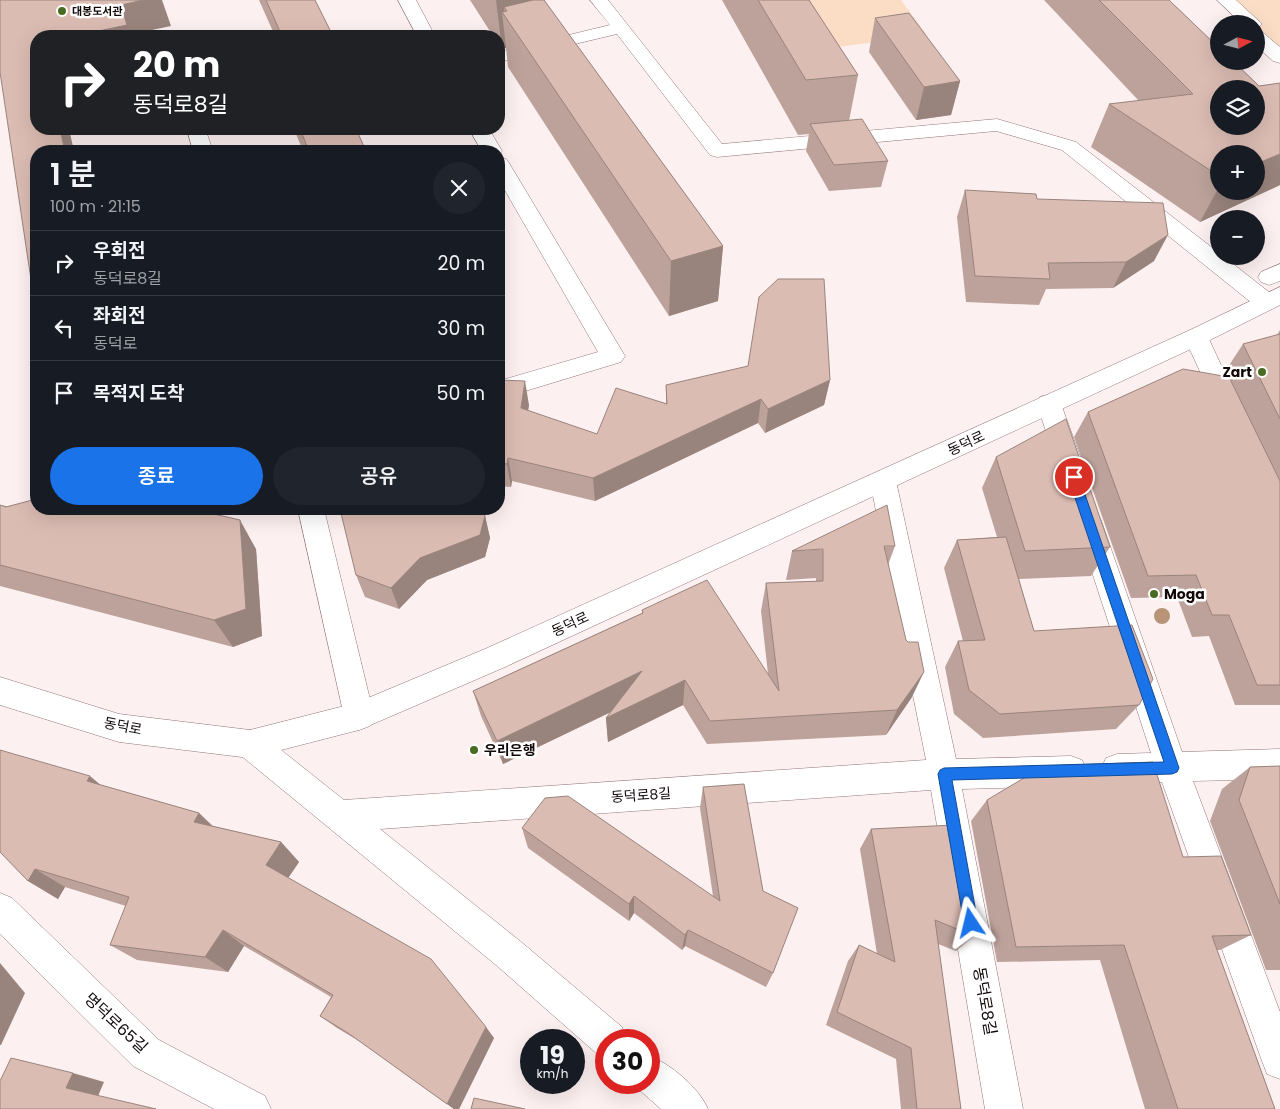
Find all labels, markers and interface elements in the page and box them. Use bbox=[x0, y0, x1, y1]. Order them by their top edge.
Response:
place label: 대봉도서관 bbox=[72, 3, 123, 19]
marker: 대봉도서관 bbox=[56, 5, 68, 17]
north arrow bbox=[1210, 15, 1265, 70]
map controls bbox=[1210, 15, 1265, 265]
text: 20 m bbox=[133, 40, 220, 89]
icon: right bbox=[50, 50, 115, 115]
button: layers bbox=[1210, 80, 1265, 135]
text: 동덕로8길 bbox=[133, 89, 228, 120]
button: + bbox=[1210, 145, 1265, 200]
text: 1 분 bbox=[50, 153, 96, 196]
button: close bbox=[433, 162, 485, 214]
text: 100 m · 21:15 bbox=[50, 195, 141, 218]
button: − bbox=[1210, 210, 1265, 265]
text: 우회전 bbox=[93, 237, 145, 264]
icon: right bbox=[50, 249, 78, 277]
text: 20 m bbox=[437, 250, 485, 277]
text: 동덕로8길 bbox=[93, 267, 162, 290]
text: 좌회전 bbox=[93, 302, 145, 329]
icon: left bbox=[50, 314, 78, 342]
text: 30 m bbox=[437, 315, 485, 342]
text: 동덕로 bbox=[93, 332, 137, 355]
place label: Zart bbox=[1222, 362, 1252, 382]
marker: Zart bbox=[1256, 366, 1268, 378]
icon: arrive bbox=[50, 379, 78, 407]
text: 목적지 도착 bbox=[93, 380, 184, 407]
text: 50 m bbox=[436, 380, 485, 407]
street label: 동덕로 bbox=[944, 426, 988, 460]
button: 종료 bbox=[50, 447, 263, 505]
button: 공유 bbox=[273, 447, 485, 505]
pin bbox=[1053, 456, 1095, 498]
icon: arrive bbox=[1060, 463, 1088, 491]
place label: Moga bbox=[1164, 584, 1205, 604]
marker: Moga bbox=[1148, 588, 1160, 600]
street label: 동덕로 bbox=[548, 607, 592, 641]
street label: 동덕로 bbox=[102, 712, 144, 740]
place label: 우리은행 bbox=[484, 740, 536, 760]
marker: 우리은행 bbox=[468, 744, 480, 756]
street label: 동덕로8길 bbox=[610, 783, 672, 807]
position arrow bbox=[944, 896, 996, 948]
street label: 동덕로8길 bbox=[968, 965, 1002, 1037]
street label: 명덕로65길 bbox=[79, 988, 153, 1058]
speed limit sign: 30 bbox=[595, 1029, 660, 1094]
text: 19 bbox=[540, 1038, 565, 1073]
text: km/h bbox=[537, 1065, 568, 1082]

